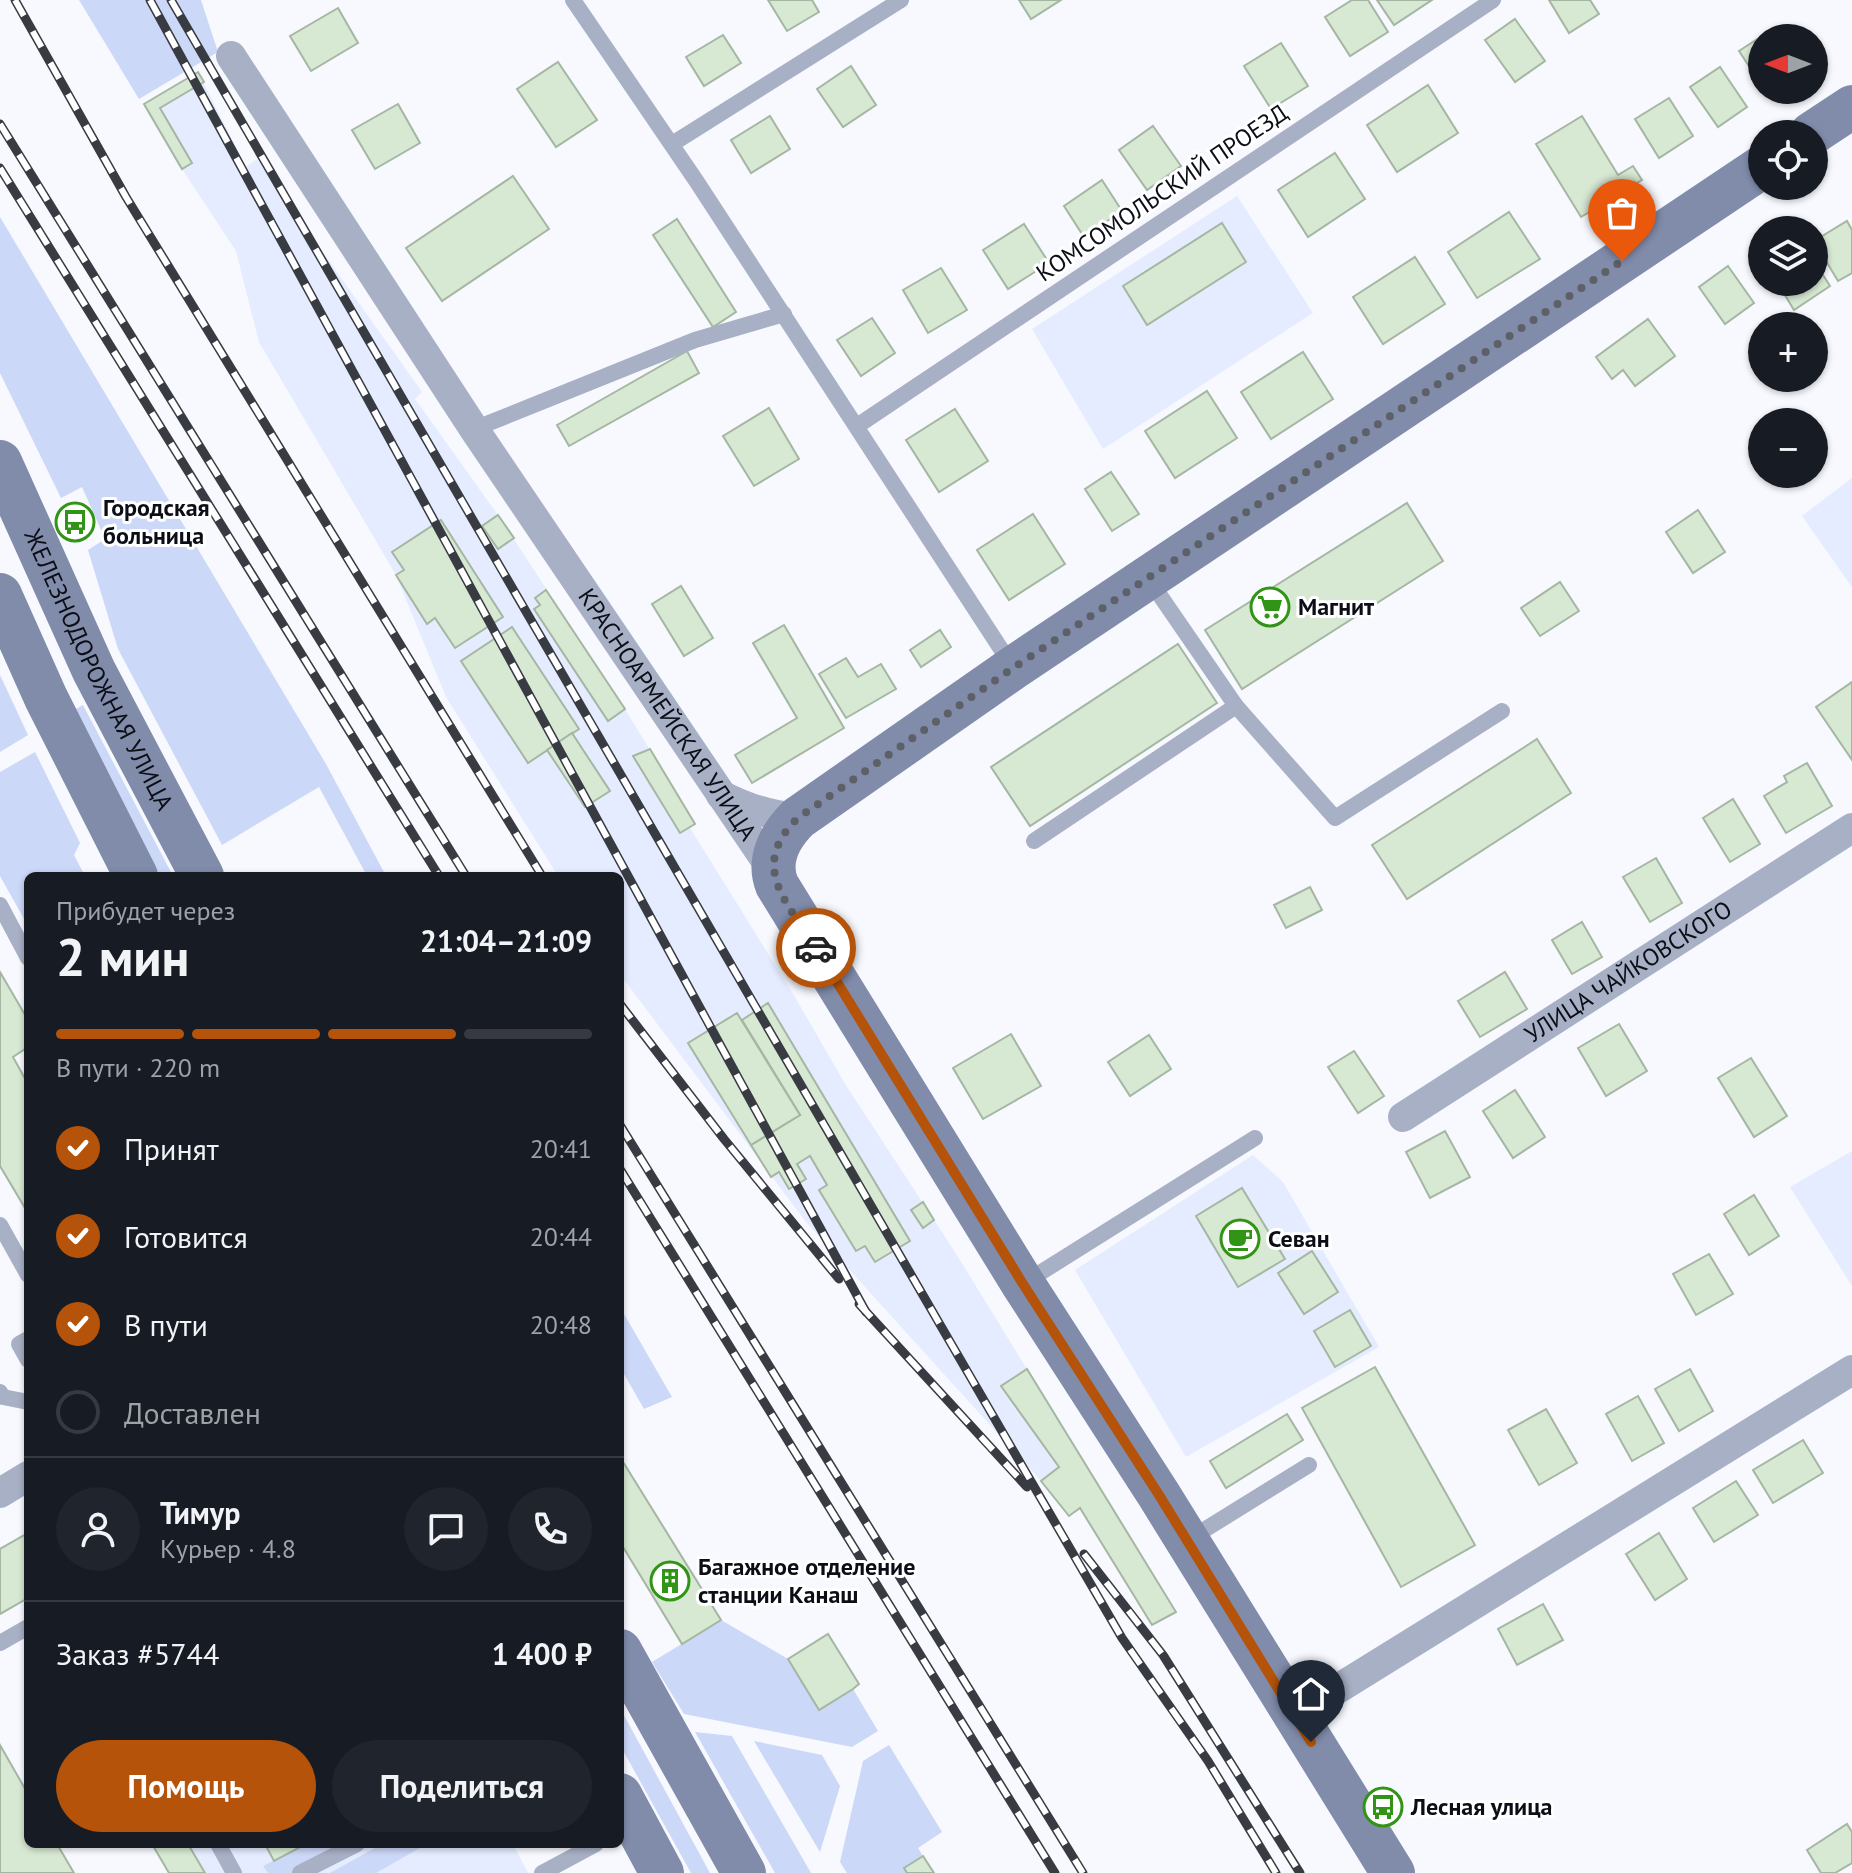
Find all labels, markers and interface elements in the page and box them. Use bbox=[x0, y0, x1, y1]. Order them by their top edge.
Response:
north arrow bbox=[1748, 24, 1828, 104]
map controls bbox=[1748, 24, 1828, 488]
street label: КОМСОМОЛЬСКИЙ ПРОЕЗД bbox=[1030, 97, 1293, 288]
button: locate bbox=[1748, 120, 1828, 200]
pin bbox=[1588, 179, 1656, 261]
icon: bag bbox=[1600, 191, 1644, 235]
button: layers bbox=[1748, 216, 1828, 296]
button: + bbox=[1748, 312, 1828, 392]
button: − bbox=[1748, 408, 1828, 488]
place label: Городская больница bbox=[103, 492, 210, 551]
bus stop icon: Городская больница bbox=[54, 501, 96, 543]
street label: ЖЕЛЕЗНОДОРОЖНАЯ УЛИЦА bbox=[17, 523, 181, 815]
street label: КРАСНОАРМЕЙСКАЯ УЛИЦА bbox=[571, 582, 764, 846]
supermarket icon: Магнит bbox=[1249, 586, 1291, 628]
place label: Магнит bbox=[1298, 591, 1375, 622]
street label: УЛИЦА ЧАЙКОВСКОГО bbox=[1519, 893, 1737, 1050]
text: Прибудет через bbox=[56, 894, 235, 927]
courier bbox=[776, 908, 856, 988]
text: 21:04–21:09 bbox=[420, 921, 592, 960]
text: 2 мин bbox=[56, 923, 190, 990]
icon: car bbox=[794, 926, 838, 970]
text: В пути · 220 m bbox=[56, 1051, 220, 1084]
icon: check bbox=[56, 1126, 100, 1170]
text: Принят bbox=[124, 1129, 219, 1168]
text: 20:41 bbox=[530, 1132, 592, 1165]
icon: check bbox=[56, 1214, 100, 1258]
text: Готовится bbox=[124, 1217, 248, 1256]
cafe icon: Севан bbox=[1219, 1218, 1261, 1260]
text: 20:44 bbox=[530, 1220, 592, 1253]
place label: Севан bbox=[1268, 1223, 1330, 1254]
icon: check bbox=[56, 1302, 100, 1346]
text: В пути bbox=[124, 1305, 208, 1344]
text: 20:48 bbox=[530, 1308, 592, 1341]
text: Доставлен bbox=[124, 1393, 261, 1432]
button: person bbox=[56, 1487, 140, 1571]
button: chat bbox=[404, 1487, 488, 1571]
button: phone bbox=[508, 1487, 592, 1571]
text: Тимур bbox=[160, 1493, 240, 1532]
text: Курьер · 4.8 bbox=[160, 1532, 296, 1565]
place label: Багажное отделение станции Канаш bbox=[698, 1551, 915, 1610]
building icon: Багажное отделение станции Канаш bbox=[649, 1560, 691, 1602]
text: Заказ #5744 bbox=[56, 1634, 219, 1673]
text: 1 400 ₽ bbox=[492, 1634, 592, 1673]
pin bbox=[1277, 1660, 1345, 1742]
icon: home bbox=[1289, 1672, 1333, 1716]
button: Помощь bbox=[56, 1740, 316, 1832]
button: Поделиться bbox=[332, 1740, 592, 1832]
bus stop icon: Лесная улица bbox=[1362, 1786, 1404, 1828]
place label: Лесная улица bbox=[1410, 1791, 1553, 1822]

